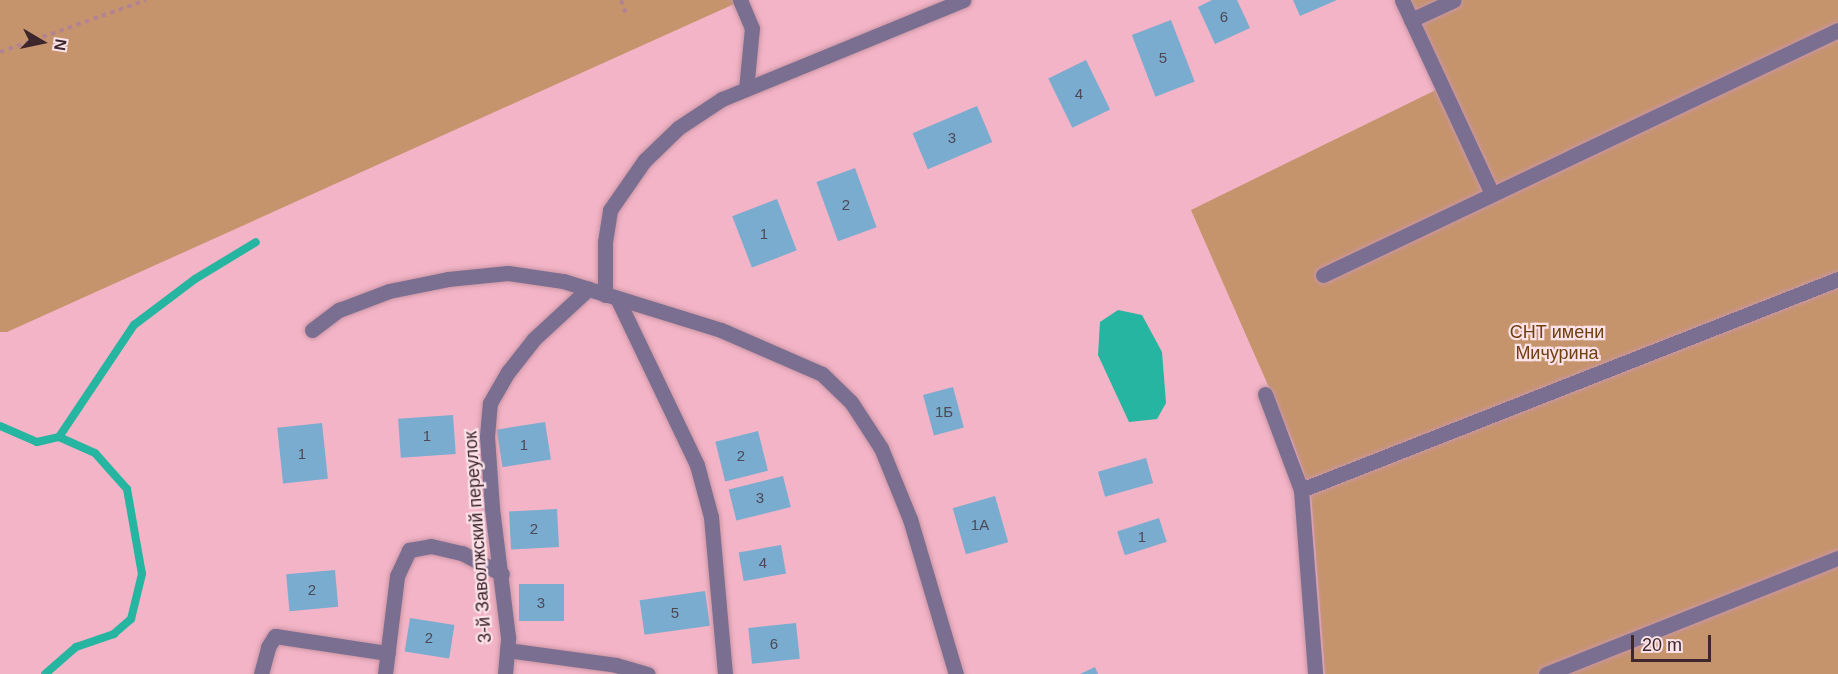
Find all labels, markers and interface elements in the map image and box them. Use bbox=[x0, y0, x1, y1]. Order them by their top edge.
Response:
house number: 6 bbox=[1220, 8, 1228, 26]
north arrow bbox=[12, 12, 72, 72]
text: N bbox=[51, 38, 70, 52]
house number: 5 bbox=[1159, 49, 1167, 67]
house number: 4 bbox=[1075, 85, 1083, 103]
house number: 3 bbox=[948, 129, 956, 147]
house number: 2 bbox=[842, 196, 850, 214]
house number: 1 bbox=[760, 225, 768, 243]
park label: СНТ имени Мичурина bbox=[1510, 322, 1604, 364]
house number: 1Б bbox=[935, 403, 953, 421]
house number: 1 bbox=[423, 427, 431, 445]
street label: 3-й Заволжский переулок bbox=[460, 430, 496, 644]
house number: 1 bbox=[520, 436, 528, 454]
house number: 1 bbox=[298, 445, 306, 463]
house number: 2 bbox=[737, 447, 745, 465]
house number: 3 bbox=[756, 489, 764, 507]
house number: 1А bbox=[971, 516, 989, 534]
house number: 2 bbox=[530, 520, 538, 538]
house number: 1 bbox=[1138, 528, 1146, 546]
house number: 4 bbox=[759, 554, 767, 572]
house number: 2 bbox=[308, 581, 316, 599]
house number: 3 bbox=[537, 594, 545, 612]
house number: 5 bbox=[671, 604, 679, 622]
scale bar bbox=[1634, 623, 1714, 661]
house number: 2 bbox=[425, 629, 433, 647]
house number: 6 bbox=[770, 635, 778, 653]
text: 20 m bbox=[1642, 635, 1682, 655]

